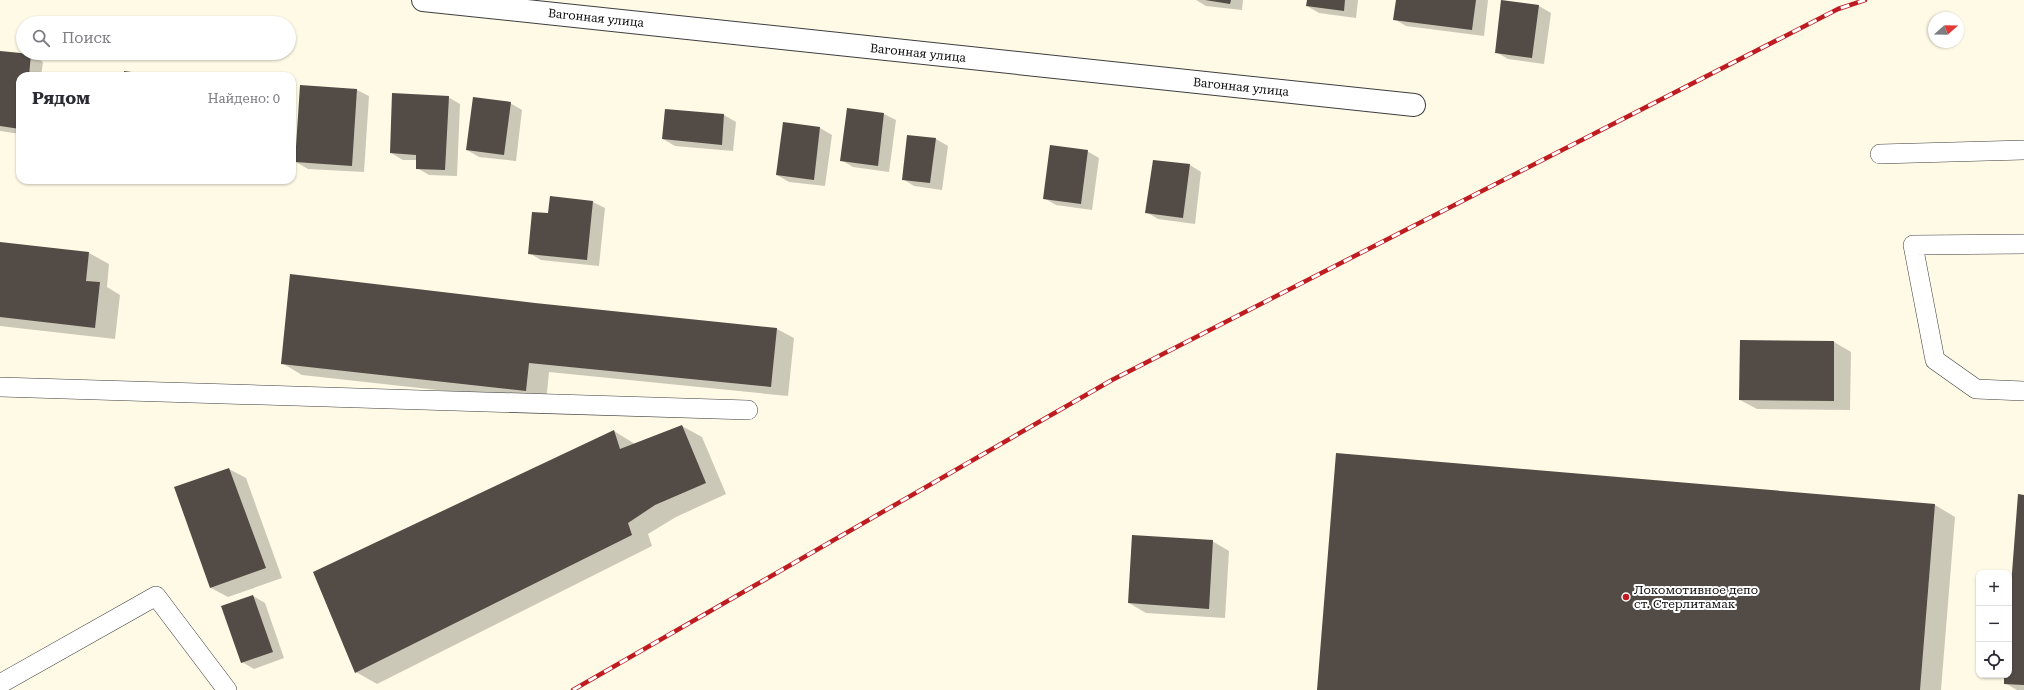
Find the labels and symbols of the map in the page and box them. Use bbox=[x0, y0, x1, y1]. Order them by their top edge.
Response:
street label: Вагонная улица bbox=[547, 6, 645, 30]
north arrow bbox=[1928, 12, 1964, 48]
street label: Вагонная улица bbox=[869, 41, 967, 65]
street label: Вагонная улица bbox=[1192, 75, 1290, 99]
place label: Локомотивное депо ст. Стерлитамак bbox=[1634, 583, 1758, 611]
marker: Локомотивное депо ст. Стерлитамак bbox=[1621, 592, 1631, 602]

